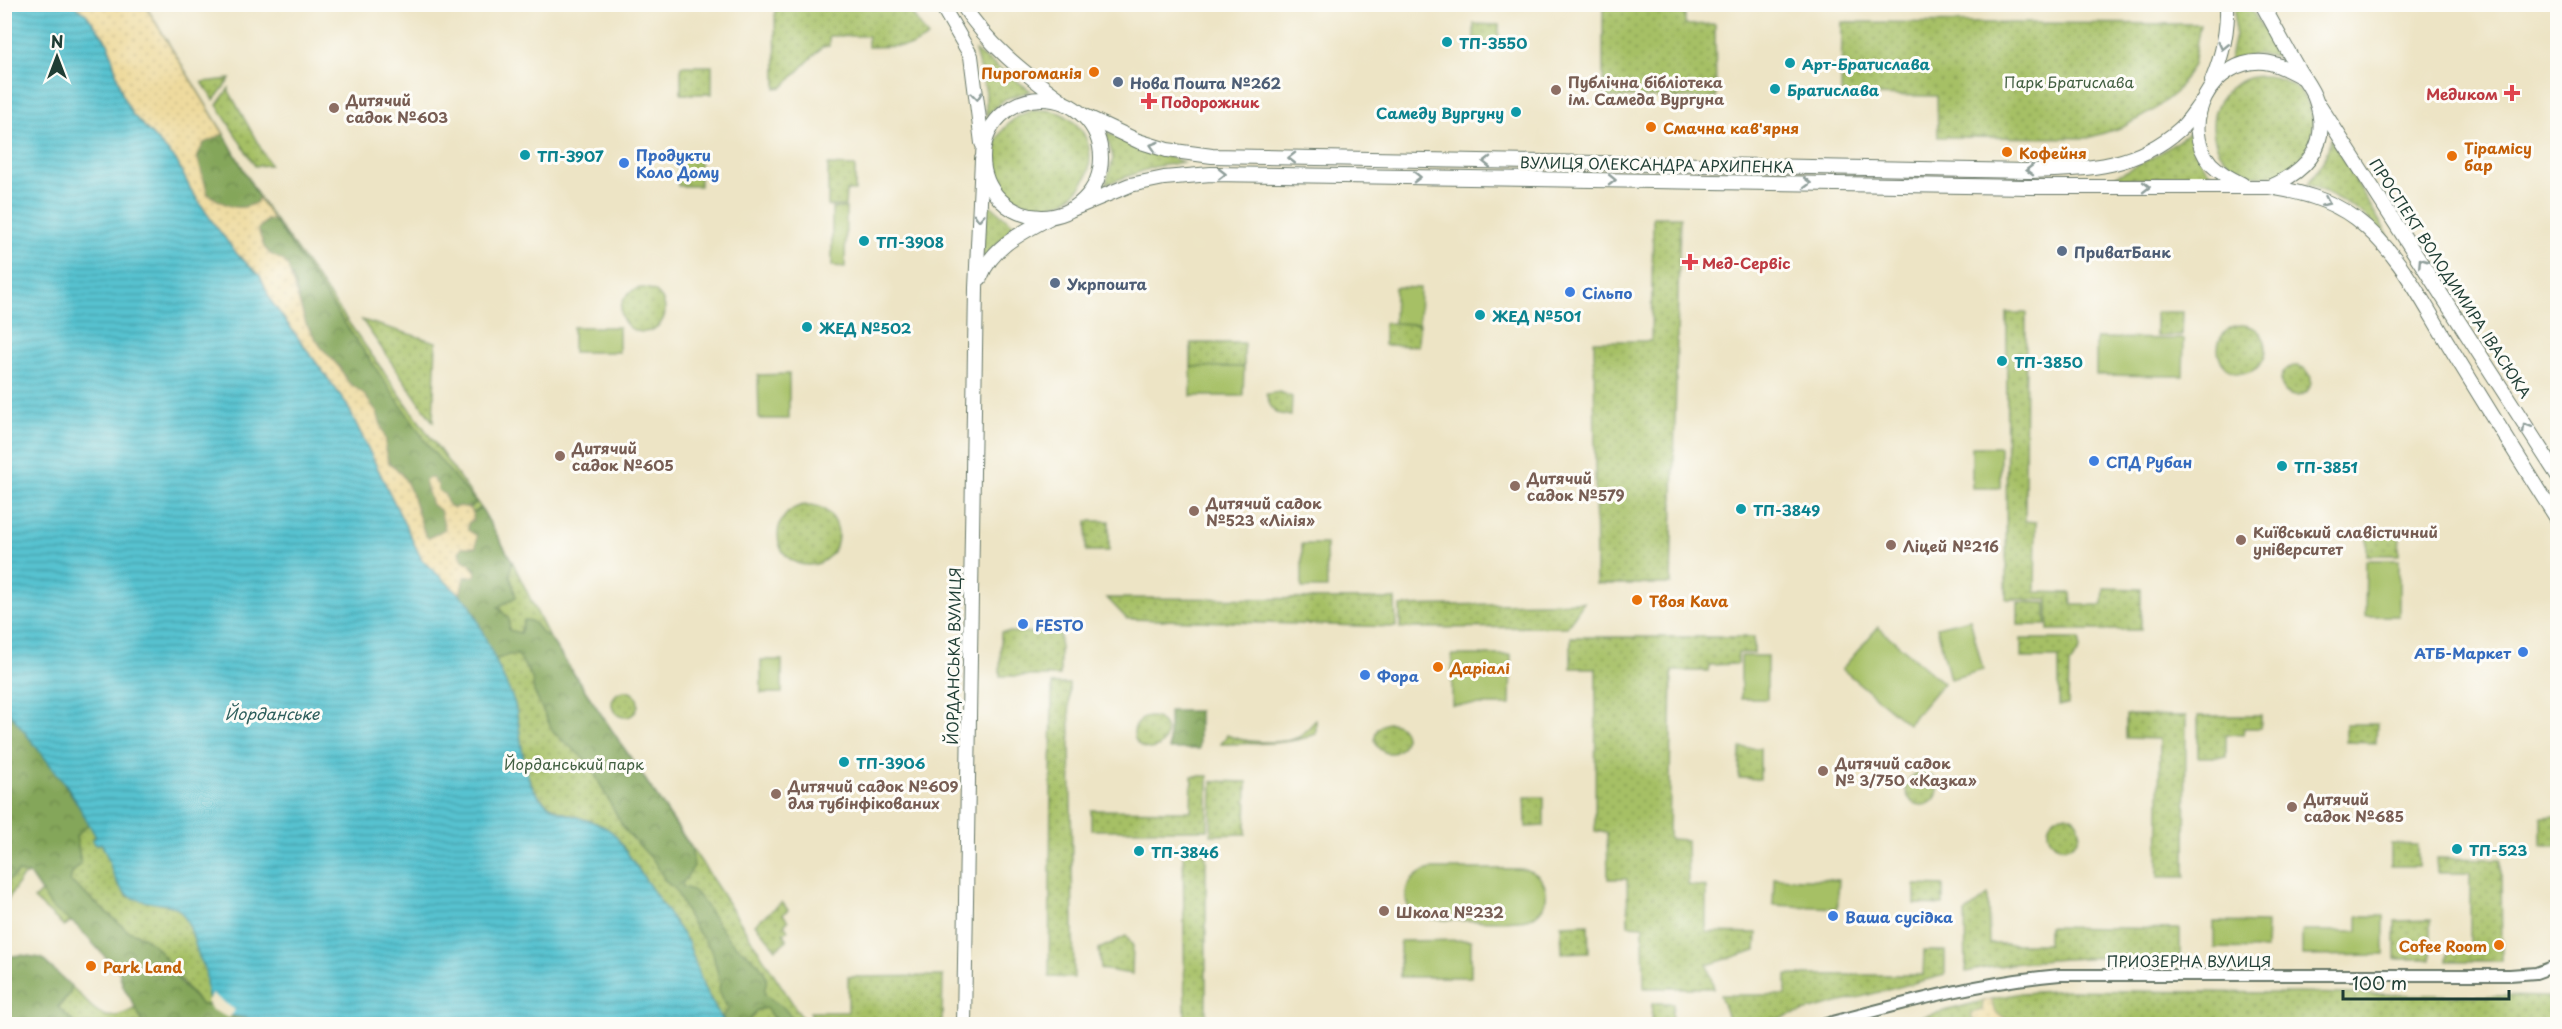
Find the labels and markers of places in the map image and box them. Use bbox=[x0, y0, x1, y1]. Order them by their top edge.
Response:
place label: ТП-3550 bbox=[1459, 31, 1527, 54]
marker: ТП-3550 bbox=[1440, 35, 1454, 49]
place label: Арт-Братислава bbox=[1802, 52, 1931, 75]
marker: Арт-Братислава bbox=[1783, 56, 1797, 70]
place label: Пирогоманія bbox=[981, 61, 1082, 84]
marker: Пирогоманія bbox=[1087, 65, 1101, 79]
place label: Публічна бібліотека ім. Самеда Вургуна bbox=[1568, 70, 1724, 110]
place label: Нова Пошта №262 bbox=[1130, 71, 1281, 94]
marker: Нова Пошта №262 bbox=[1111, 75, 1125, 89]
place label: Братислава bbox=[1787, 78, 1880, 101]
marker: Братислава bbox=[1768, 82, 1782, 96]
place label: Медиком bbox=[2426, 82, 2498, 105]
marker: Публічна бібліотека ім. Самеда Вургуна bbox=[1549, 83, 1563, 97]
marker: Медиком bbox=[2503, 84, 2521, 102]
place label: Дитячий садок №603 bbox=[345, 88, 448, 128]
place label: Подорожник bbox=[1161, 90, 1260, 113]
marker: Подорожник bbox=[1142, 94, 1156, 108]
marker: Дитячий садок №603 bbox=[327, 101, 341, 115]
place label: Самеду Вургуну bbox=[1376, 101, 1504, 124]
marker: Самеду Вургуну bbox=[1509, 105, 1523, 119]
place label: Смачна кав'ярня bbox=[1663, 116, 1799, 139]
marker: Смачна кав'ярня bbox=[1644, 120, 1658, 134]
place label: Тірамісу бар bbox=[2464, 136, 2532, 176]
place label: Кофейня bbox=[2019, 141, 2087, 164]
place label: Продукти Коло Дому bbox=[636, 143, 719, 183]
place label: ТП-3907 bbox=[537, 144, 604, 167]
marker: Кофейня bbox=[2000, 145, 2014, 159]
marker: ТП-3907 bbox=[518, 148, 532, 162]
marker: Тірамісу бар bbox=[2445, 149, 2459, 163]
marker: Продукти Коло Дому bbox=[617, 156, 631, 170]
place label: ТП-3908 bbox=[876, 230, 944, 253]
marker: ТП-3908 bbox=[857, 234, 871, 248]
place label: ПриватБанк bbox=[2074, 240, 2171, 263]
marker: ПриватБанк bbox=[2055, 244, 2069, 258]
place label: Мед-Сервіс bbox=[1702, 251, 1790, 274]
marker: Мед-Сервіс bbox=[1683, 255, 1697, 269]
place label: Укрпошта bbox=[1066, 272, 1147, 295]
marker: Укрпошта bbox=[1048, 276, 1062, 290]
place label: Сільпо bbox=[1582, 281, 1633, 304]
marker: Сільпо bbox=[1563, 285, 1577, 299]
place label: ЖЕД №501 bbox=[1492, 304, 1581, 327]
marker: ЖЕД №501 bbox=[1473, 308, 1487, 322]
place label: ЖЕД №502 bbox=[819, 316, 912, 339]
marker: ЖЕД №502 bbox=[800, 320, 814, 334]
place label: ТП-3850 bbox=[2014, 350, 2083, 373]
marker: ТП-3850 bbox=[1995, 354, 2009, 368]
place label: Дитячий садок №605 bbox=[571, 436, 674, 476]
marker: Дитячий садок №605 bbox=[553, 449, 567, 463]
place label: СПД Рубан bbox=[2106, 450, 2192, 473]
marker: СПД Рубан bbox=[2087, 454, 2101, 468]
place label: ТП-3851 bbox=[2294, 455, 2358, 478]
marker: ТП-3851 bbox=[2275, 459, 2289, 473]
place label: Дитячий садок №579 bbox=[1526, 466, 1625, 506]
marker: Дитячий садок №579 bbox=[1508, 479, 1522, 493]
place label: Дитячий садок №523 «Лілія» bbox=[1205, 491, 1322, 531]
place label: ТП-3849 bbox=[1753, 498, 1820, 521]
marker: ТП-3849 bbox=[1734, 502, 1748, 516]
marker: Дитячий садок №523 «Лілія» bbox=[1187, 504, 1201, 518]
place label: Київський славістичний університет bbox=[2253, 520, 2438, 560]
marker: Київський славістичний університет bbox=[2234, 533, 2248, 547]
place label: Ліцей №216 bbox=[1903, 534, 1999, 557]
marker: Ліцей №216 bbox=[1884, 538, 1898, 552]
place label: Твоя Kava bbox=[1649, 589, 1729, 612]
marker: Твоя Kava bbox=[1630, 593, 1644, 607]
place label: FESTO bbox=[1035, 613, 1084, 636]
marker: FESTO bbox=[1016, 617, 1030, 631]
place label: АТБ-Маркет bbox=[2414, 641, 2512, 664]
marker: АТБ-Маркет bbox=[2516, 645, 2530, 659]
place label: Даріалі bbox=[1449, 656, 1510, 679]
marker: Даріалі bbox=[1431, 660, 1445, 674]
place label: Фора bbox=[1377, 664, 1419, 687]
marker: Фора bbox=[1358, 668, 1372, 682]
place label: ТП-3906 bbox=[856, 751, 926, 774]
place label: Дитячий садок № 3/750 «Казка» bbox=[1834, 751, 1977, 791]
marker: ТП-3906 bbox=[837, 755, 851, 769]
marker: Дитячий садок № 3/750 «Казка» bbox=[1816, 764, 1830, 778]
place label: Дитячий садок №609 для тубінфікованих bbox=[787, 774, 959, 814]
marker: Дитячий садок №609 для тубінфікованих bbox=[769, 787, 783, 801]
place label: Дитячий садок №685 bbox=[2303, 787, 2404, 827]
marker: Дитячий садок №685 bbox=[2285, 800, 2299, 814]
place label: ТП-523 bbox=[2469, 838, 2528, 861]
place label: ТП-3846 bbox=[1151, 840, 1219, 863]
marker: ТП-523 bbox=[2450, 842, 2464, 856]
marker: ТП-3846 bbox=[1132, 844, 1146, 858]
place label: Школа №232 bbox=[1396, 900, 1504, 923]
marker: Школа №232 bbox=[1377, 904, 1391, 918]
place label: Ваша сусідка bbox=[1845, 905, 1953, 928]
marker: Ваша сусідка bbox=[1826, 909, 1840, 923]
place label: Cofee Room bbox=[2399, 934, 2487, 957]
marker: Cofee Room bbox=[2492, 938, 2506, 952]
place label: Park Land bbox=[103, 955, 182, 978]
marker: Park Land bbox=[84, 959, 98, 973]

